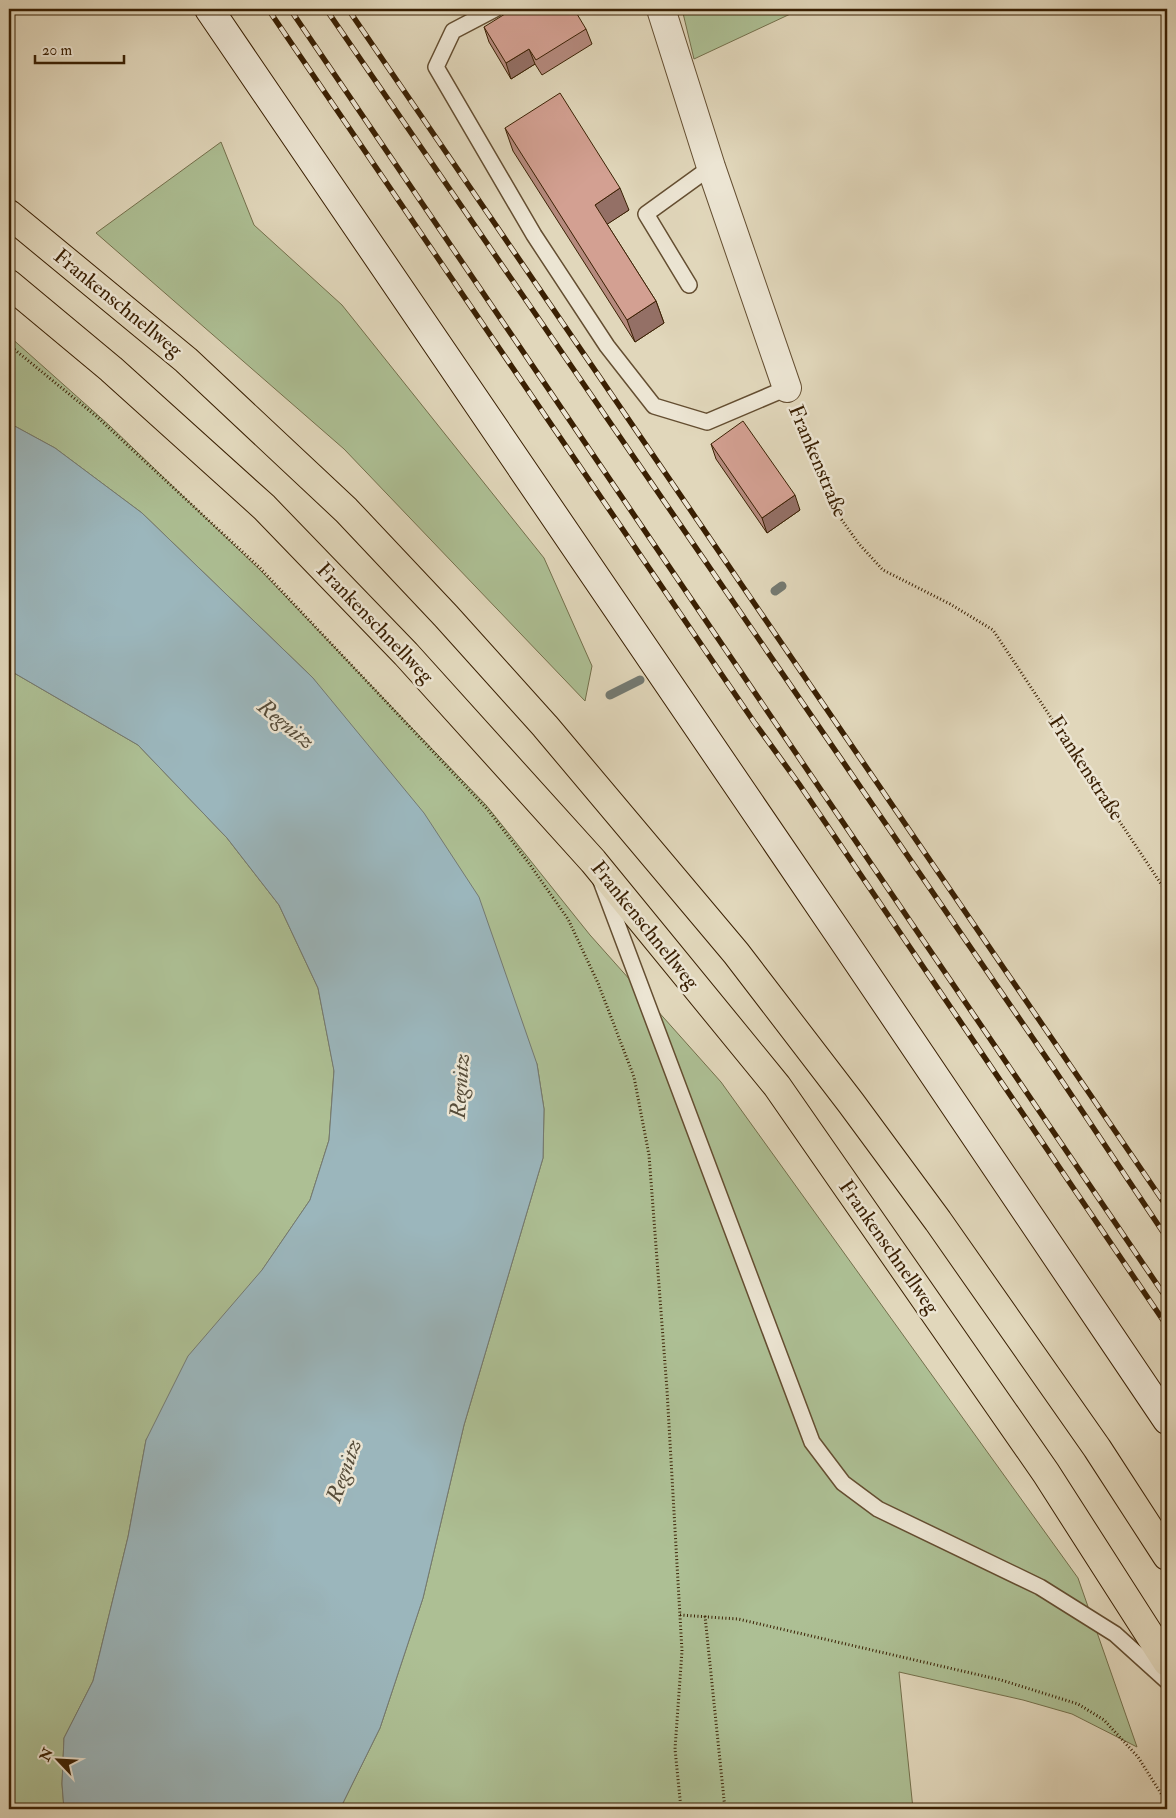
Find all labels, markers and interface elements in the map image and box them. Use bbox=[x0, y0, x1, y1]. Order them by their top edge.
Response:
scale bar bbox=[35, 32, 124, 64]
text: 20 m bbox=[42, 41, 72, 60]
street label: Frankenschnellweg bbox=[48, 243, 188, 364]
street label: Frankenstraße bbox=[782, 401, 854, 522]
street label: Frankenschnellweg bbox=[310, 557, 440, 690]
water label: Regnitz bbox=[251, 692, 320, 755]
street label: Frankenstraße bbox=[1042, 710, 1130, 826]
street label: Frankenschnellweg bbox=[585, 855, 706, 995]
water label: Regnitz bbox=[444, 1052, 476, 1121]
street label: Frankenschnellweg bbox=[833, 1174, 946, 1320]
water label: Regnitz bbox=[319, 1436, 368, 1507]
north arrow bbox=[32, 1736, 82, 1786]
text: N bbox=[36, 1745, 57, 1765]

